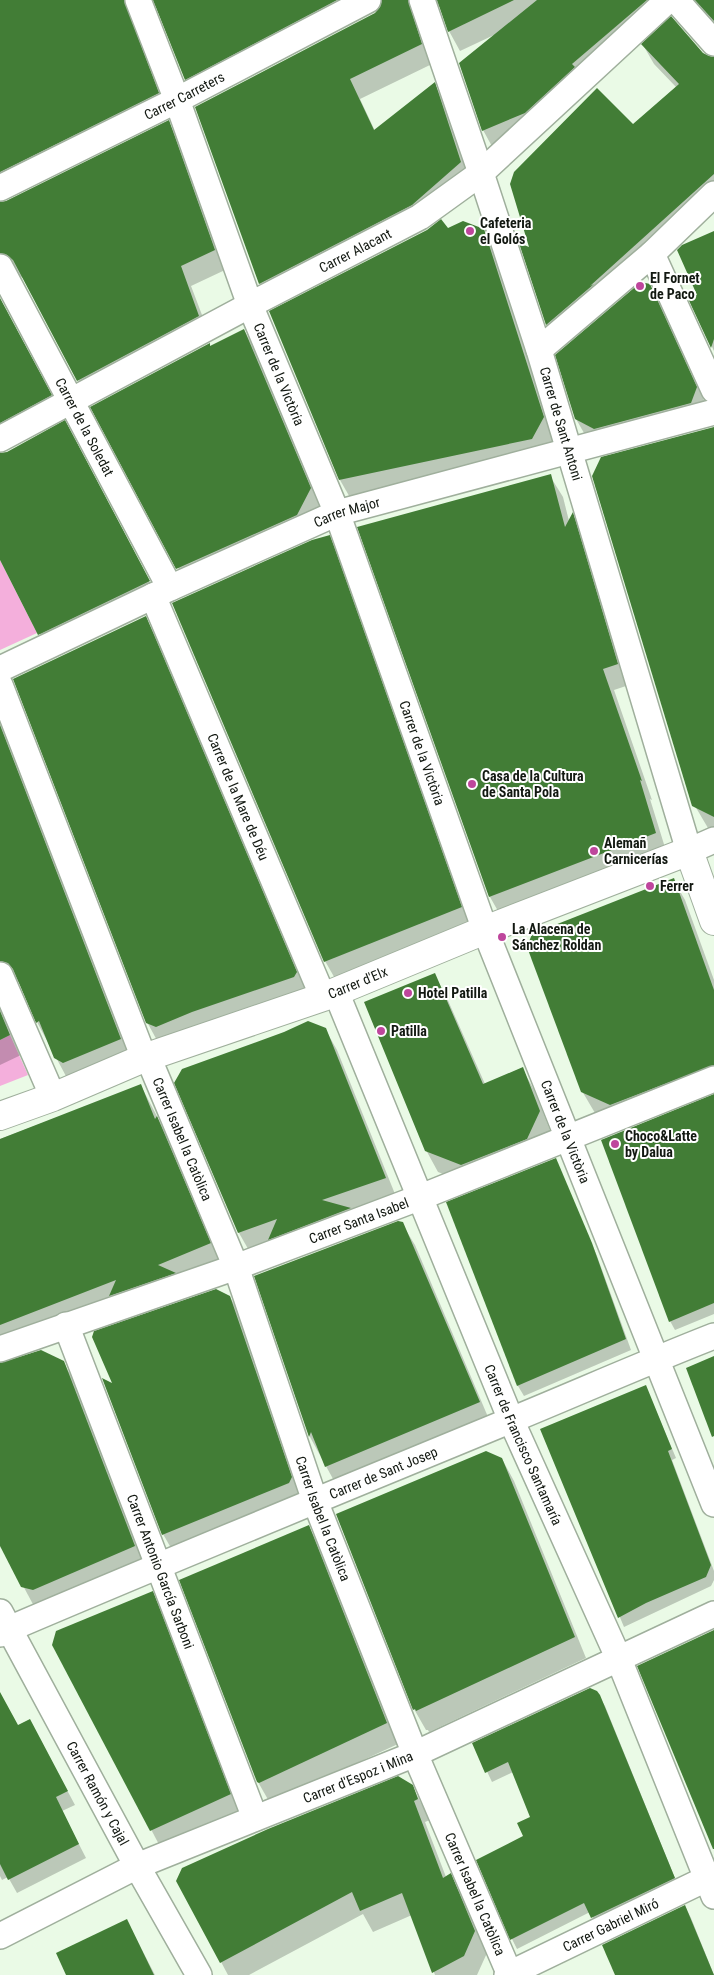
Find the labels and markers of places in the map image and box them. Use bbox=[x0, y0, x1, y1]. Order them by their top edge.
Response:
place label: Cafeteria el Golós bbox=[480, 215, 532, 247]
marker: Cafeteria el Golós bbox=[464, 225, 476, 237]
place label: El Fornet de Paco bbox=[650, 270, 700, 302]
marker: El Fornet de Paco bbox=[634, 280, 646, 292]
place label: Casa de la Cultura de Santa Pola bbox=[482, 768, 584, 800]
marker: Casa de la Cultura de Santa Pola bbox=[466, 778, 478, 790]
place label: Alemañ Carnicerías bbox=[604, 835, 668, 867]
marker: Alemañ Carnicerías bbox=[588, 845, 600, 857]
place label: Ferrer bbox=[660, 878, 694, 894]
marker: Ferrer bbox=[644, 880, 656, 892]
place label: La Alacena de Sánchez Roldan bbox=[512, 921, 601, 953]
marker: La Alacena de Sánchez Roldan bbox=[496, 931, 508, 943]
place label: Hotel Patilla bbox=[418, 985, 488, 1001]
marker: Hotel Patilla bbox=[402, 987, 414, 999]
place label: Patilla bbox=[391, 1023, 427, 1039]
marker: Patilla bbox=[375, 1025, 387, 1037]
place label: Choco&Latte by Dalua bbox=[625, 1128, 697, 1160]
marker: Choco&Latte by Dalua bbox=[609, 1138, 621, 1150]

